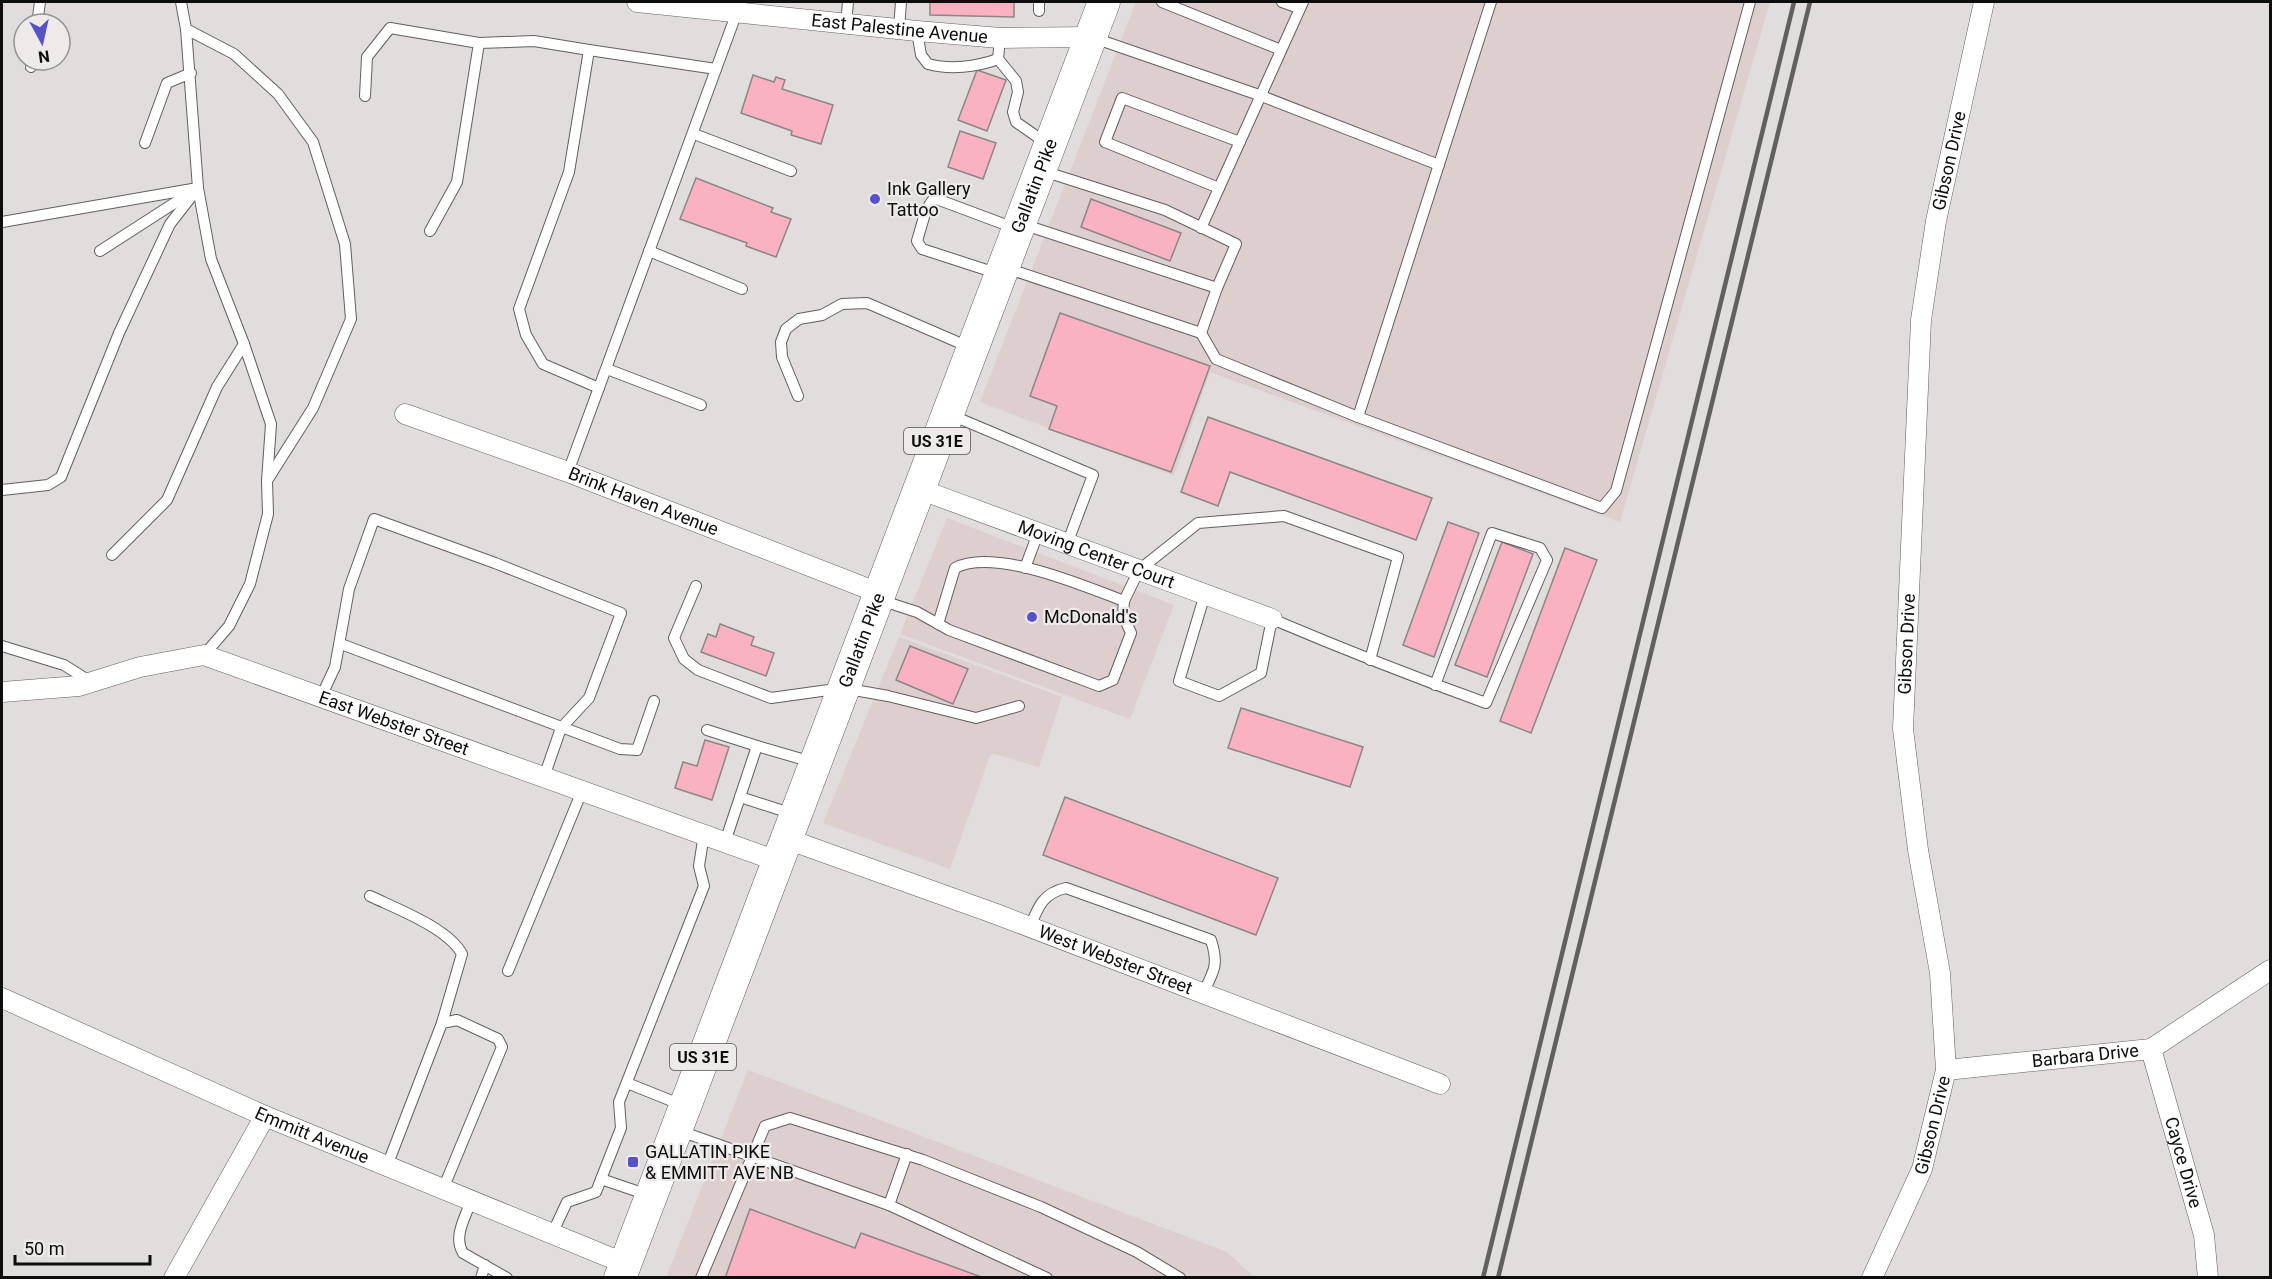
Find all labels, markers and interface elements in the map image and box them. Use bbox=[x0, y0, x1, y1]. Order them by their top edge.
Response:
street label: East Palestine Avenue bbox=[810, 9, 989, 47]
north arrow bbox=[12, 12, 72, 72]
text: N bbox=[37, 46, 51, 67]
street label: Gibson Drive bbox=[1928, 109, 1970, 212]
street label: Gallatin Pike bbox=[1006, 135, 1061, 236]
place label: Ink Gallery Tattoo bbox=[887, 178, 971, 220]
marker: Ink Gallery Tattoo bbox=[868, 192, 882, 206]
road number: US 31E bbox=[904, 428, 970, 454]
street label: Brink Haven Avenue bbox=[566, 462, 722, 540]
street label: Moving Center Court bbox=[1015, 515, 1178, 592]
street label: Gallatin Pike bbox=[834, 590, 889, 690]
street label: Gibson Drive bbox=[1894, 593, 1919, 695]
place label: McDonald's bbox=[1044, 606, 1137, 627]
marker: McDonald's bbox=[1025, 610, 1039, 624]
street label: East Webster Street bbox=[316, 686, 472, 759]
street label: West Webster Street bbox=[1036, 920, 1196, 998]
street label: Barbara Drive bbox=[2031, 1039, 2140, 1071]
road number: US 31E bbox=[670, 1044, 736, 1070]
street label: Gibson Drive bbox=[1910, 1073, 1954, 1177]
street label: Emmitt Avenue bbox=[252, 1102, 372, 1168]
street label: Cayce Drive bbox=[2161, 1114, 2207, 1210]
place label: GALLATIN PIKE & EMMITT AVE NB bbox=[645, 1141, 794, 1183]
marker: GALLATIN PIKE & EMMITT AVE NB bbox=[626, 1155, 640, 1169]
scale bar bbox=[15, 1228, 150, 1266]
text: 50 m bbox=[24, 1238, 64, 1259]

